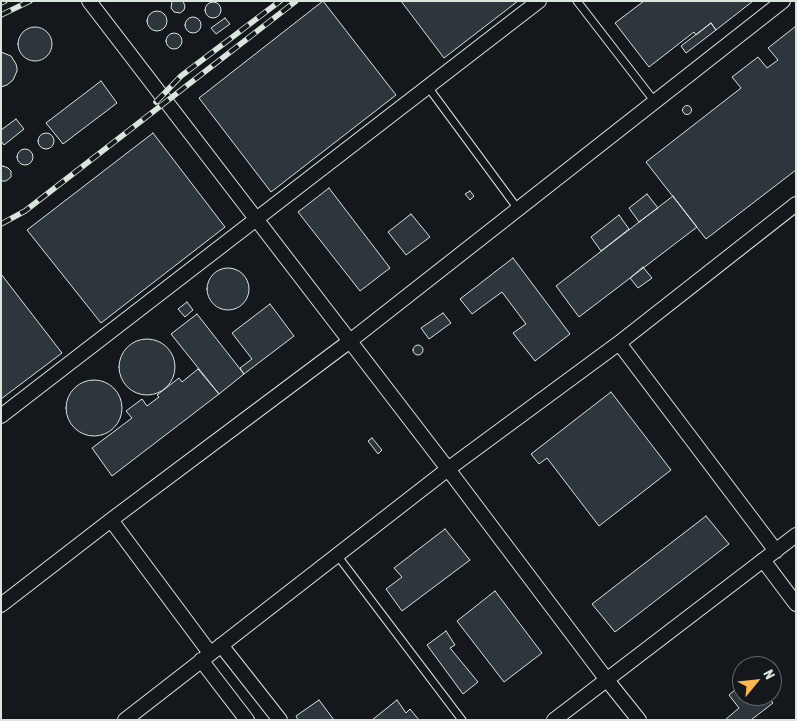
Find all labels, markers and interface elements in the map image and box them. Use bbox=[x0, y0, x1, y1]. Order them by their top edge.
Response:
north arrow bbox=[732, 656, 782, 706]
text: N bbox=[760, 667, 778, 682]

